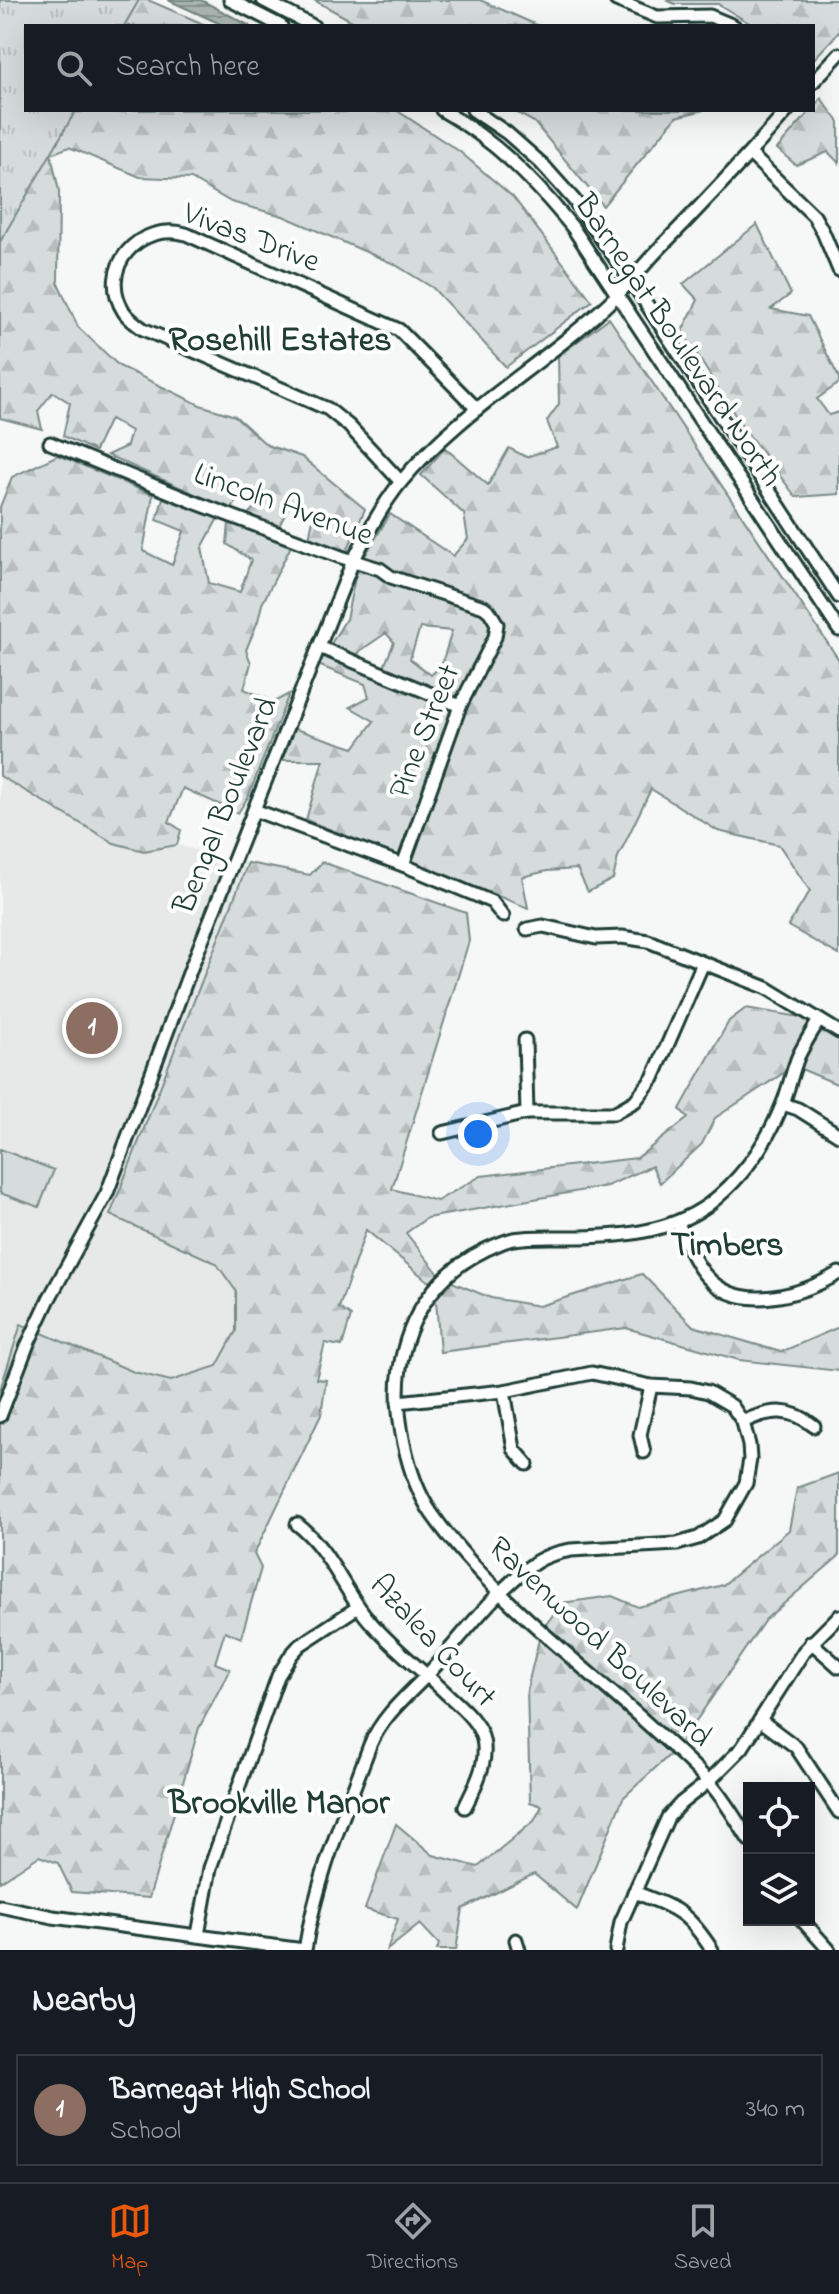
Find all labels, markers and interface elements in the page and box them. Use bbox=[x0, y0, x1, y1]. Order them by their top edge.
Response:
search box bbox=[24, 24, 815, 112]
icon: search bbox=[52, 46, 96, 90]
text: Search here bbox=[116, 46, 260, 90]
street label: Barnegat Boulevard North bbox=[560, 184, 793, 497]
street label: Vivas Drive bbox=[175, 191, 327, 287]
district label: Rosehill Estates bbox=[169, 317, 391, 367]
street label: Lincoln Avenue bbox=[187, 452, 380, 560]
street label: Pine Street bbox=[378, 658, 474, 806]
street label: Bengal Boulevard bbox=[162, 690, 292, 923]
pin: 1 bbox=[66, 998, 118, 1058]
your location bbox=[458, 1114, 498, 1154]
district label: Timbers bbox=[670, 1222, 784, 1272]
street label: Ravenwood Boulevard bbox=[476, 1526, 722, 1760]
street label: Azalea Court bbox=[357, 1564, 507, 1720]
district label: Brookville Manor bbox=[166, 1780, 391, 1830]
map controls bbox=[743, 1782, 815, 1926]
button: locate bbox=[743, 1782, 815, 1854]
button: layers bbox=[743, 1854, 815, 1926]
text: Nearby bbox=[32, 1977, 136, 2027]
text: Barnegat High School bbox=[110, 2069, 370, 2113]
text: 1 bbox=[56, 2091, 64, 2129]
text: 340 m bbox=[746, 2091, 805, 2129]
text: School bbox=[110, 2113, 181, 2151]
tab: Map bbox=[108, 2199, 152, 2279]
tab: Directions bbox=[367, 2199, 459, 2279]
tab: Saved bbox=[674, 2199, 731, 2279]

